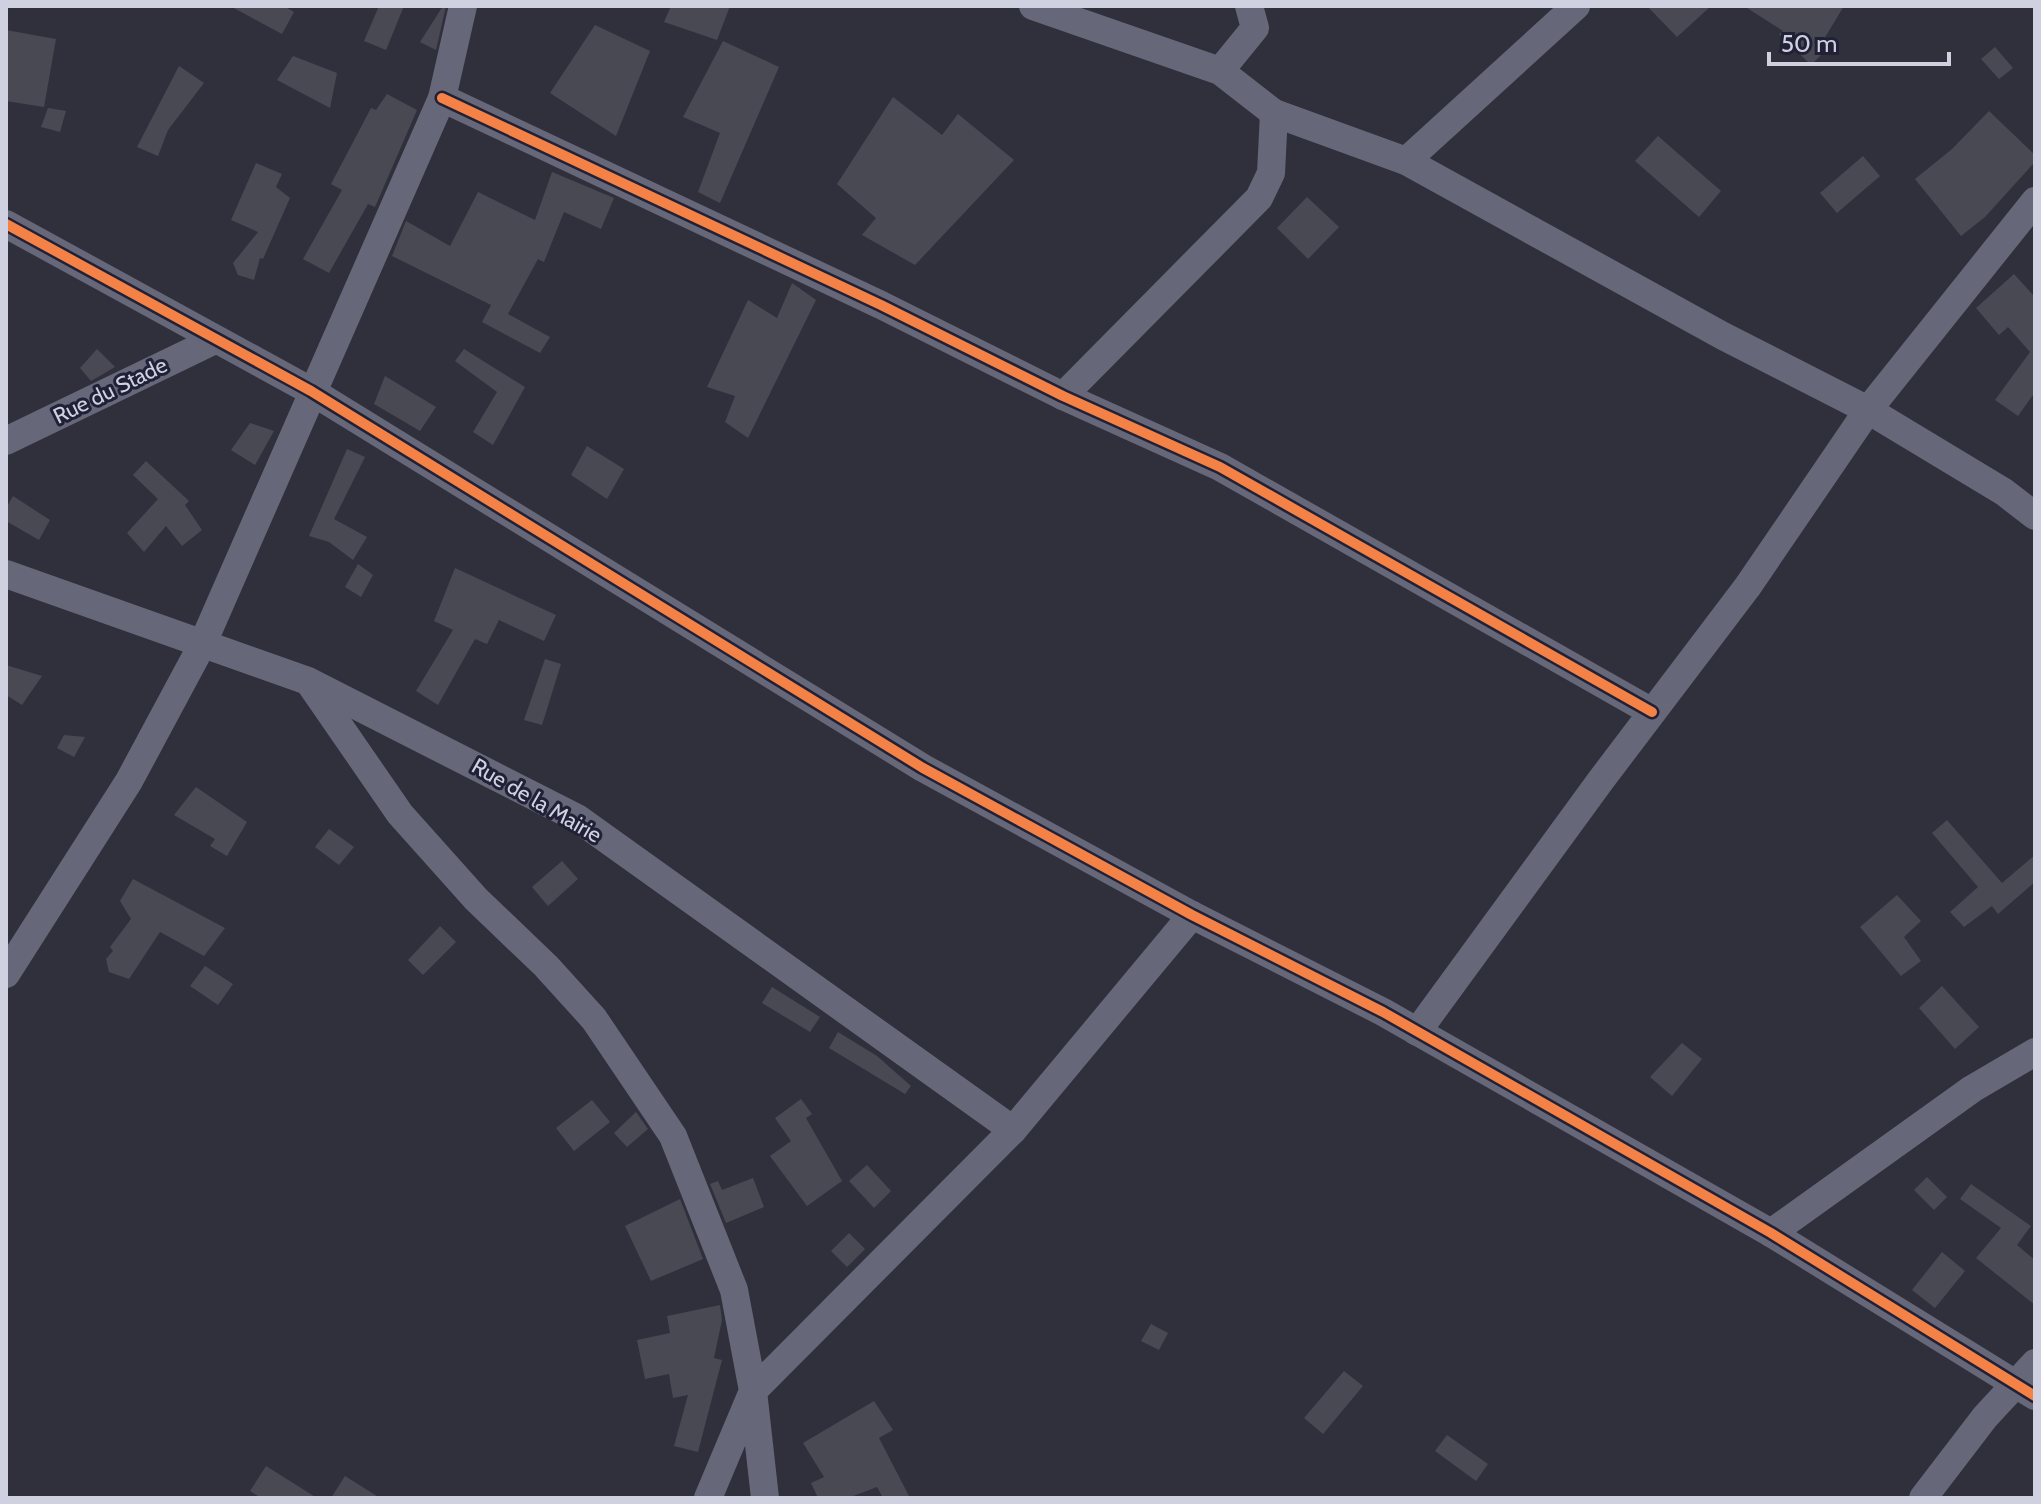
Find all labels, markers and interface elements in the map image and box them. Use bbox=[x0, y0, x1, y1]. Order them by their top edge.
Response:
scale bar bbox=[1769, 16, 1949, 66]
text: 50 m bbox=[1781, 29, 1837, 58]
street label: Rue du Stade bbox=[49, 351, 172, 430]
street label: Rue de la Mairie bbox=[467, 752, 607, 849]

